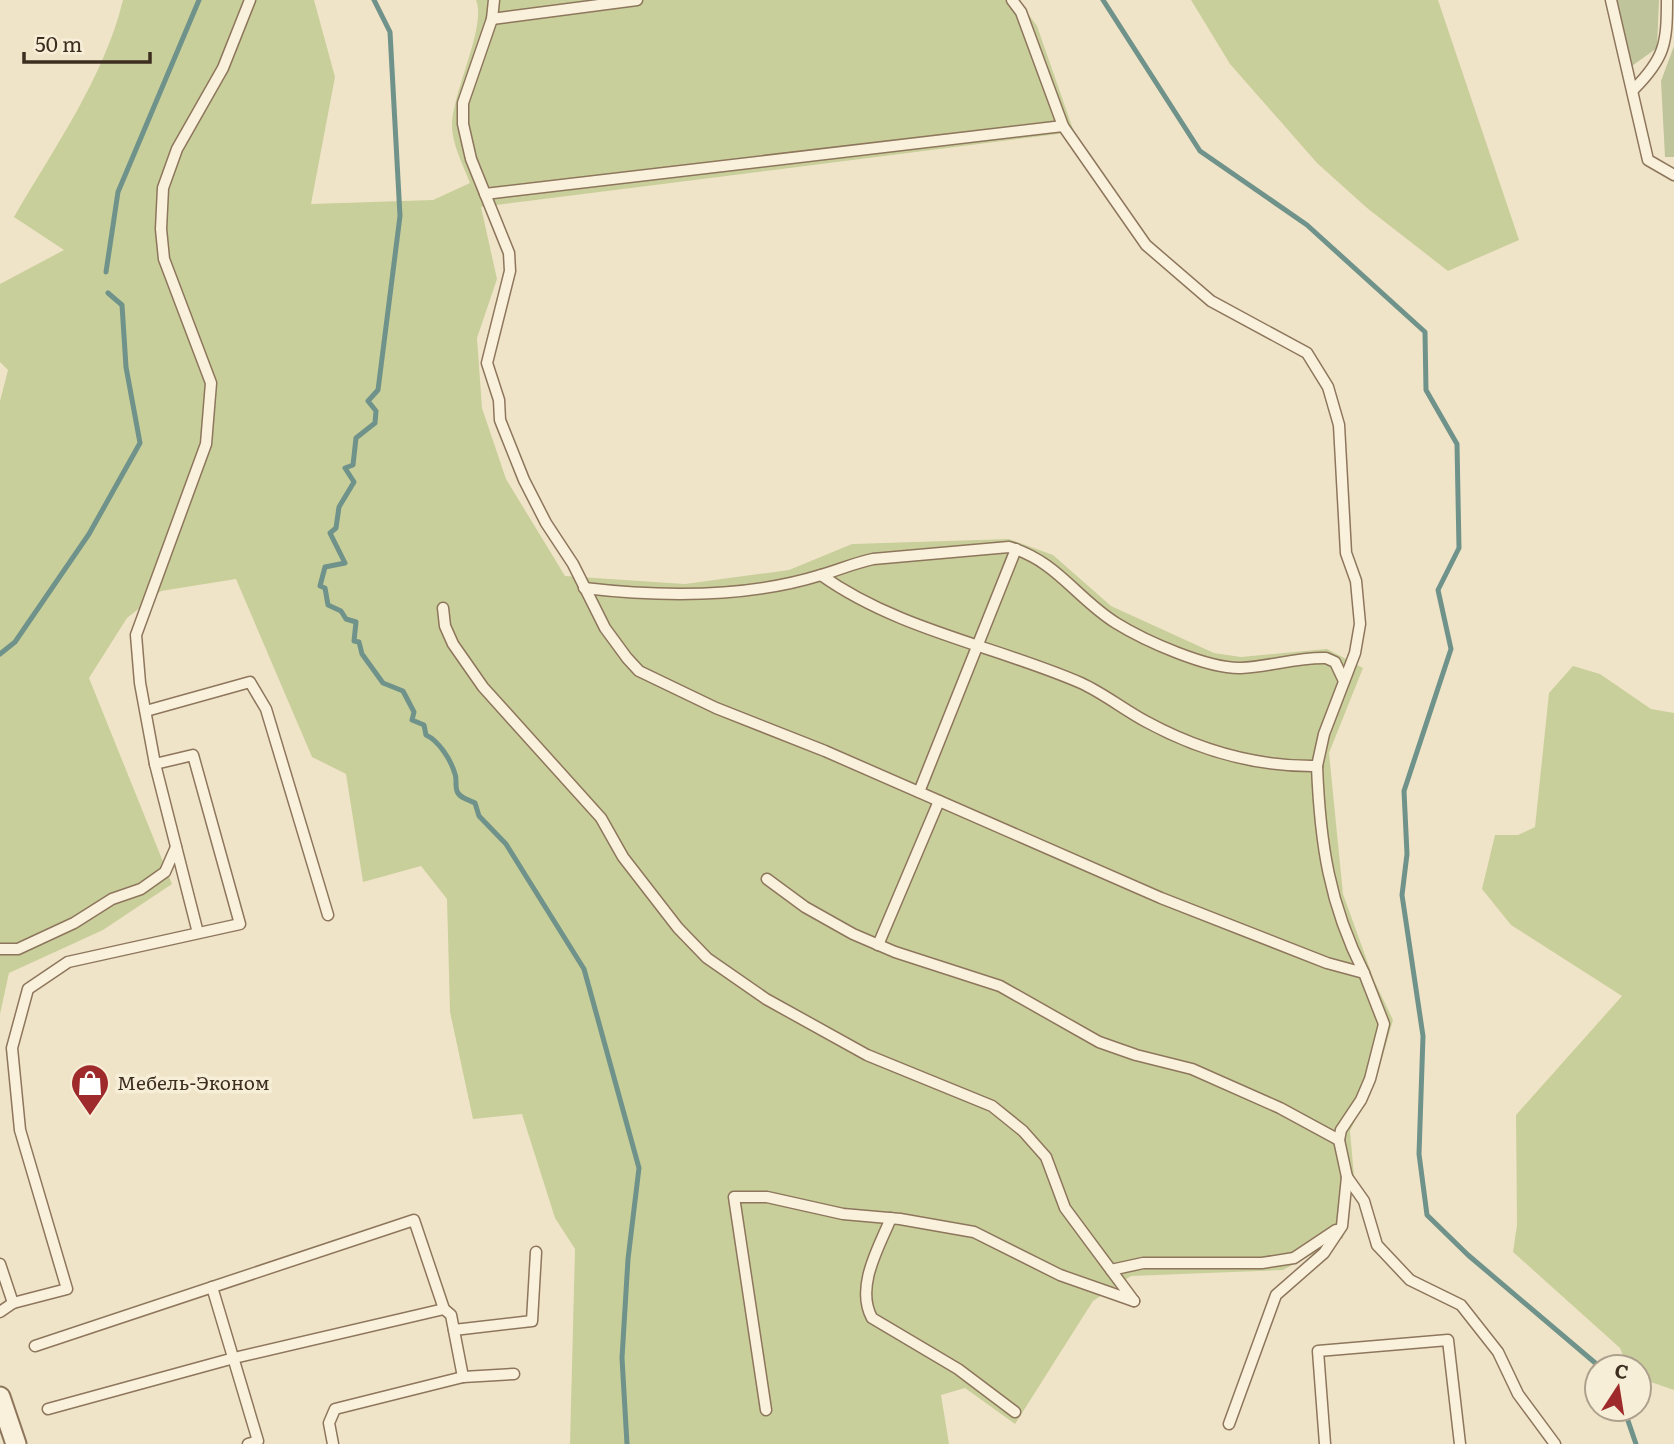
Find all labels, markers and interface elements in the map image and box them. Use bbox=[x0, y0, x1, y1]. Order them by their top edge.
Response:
scale bar bbox=[24, 21, 150, 65]
text: 50 m bbox=[35, 27, 82, 58]
shop icon: Мебель-Эконом bbox=[69, 1062, 111, 1117]
place label: Мебель-Эконом bbox=[117, 1068, 270, 1096]
north arrow bbox=[1583, 1353, 1653, 1423]
text: С bbox=[1612, 1355, 1631, 1385]

